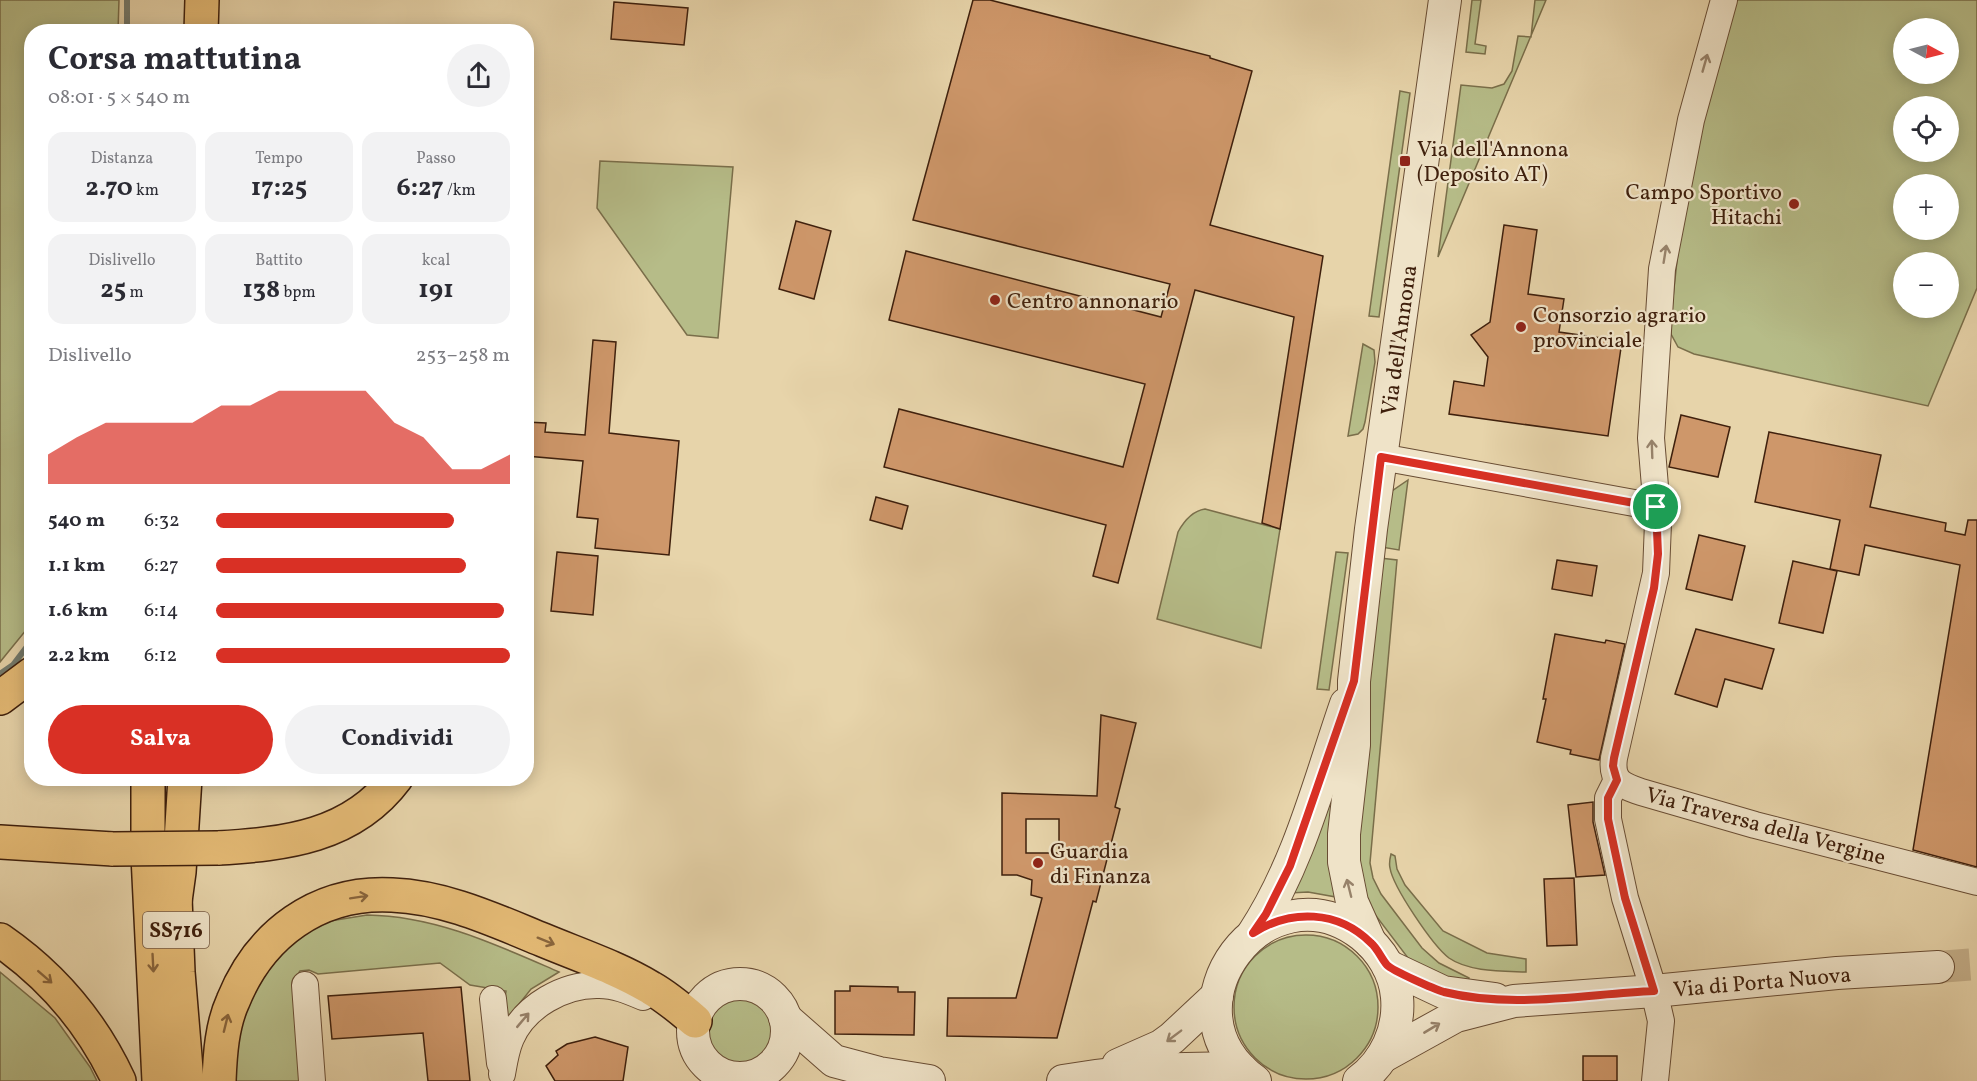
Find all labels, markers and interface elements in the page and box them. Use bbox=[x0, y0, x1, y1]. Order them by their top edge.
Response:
north arrow bbox=[1893, 18, 1959, 84]
map controls bbox=[1893, 18, 1959, 318]
text: Corsa mattutina bbox=[48, 38, 302, 84]
button: share bbox=[447, 44, 510, 107]
one-way arrow bbox=[1700, 54, 1711, 73]
text: 08:01 · 5 × 540 m bbox=[48, 84, 190, 112]
button: locate bbox=[1893, 96, 1959, 162]
place label: Via dell'Annona (Deposito AT) bbox=[1417, 135, 1569, 191]
text: Distanza bbox=[91, 148, 153, 170]
text: Tempo bbox=[255, 148, 303, 170]
text: Passo bbox=[416, 148, 456, 170]
marker: Via dell'Annona (Deposito AT) bbox=[1398, 154, 1412, 168]
text: 2.70 bbox=[85, 170, 133, 206]
text: 17:25 bbox=[251, 170, 307, 206]
text: 6:27 bbox=[396, 170, 444, 206]
button: + bbox=[1893, 174, 1959, 240]
place label: Campo Sportivo Hitachi bbox=[1625, 178, 1782, 234]
text: km bbox=[133, 180, 159, 202]
text: /km bbox=[444, 180, 476, 202]
marker: Campo Sportivo Hitachi bbox=[1787, 197, 1801, 211]
one-way arrow bbox=[1660, 245, 1671, 265]
text: Dislivello bbox=[89, 250, 155, 272]
text: Battito bbox=[255, 250, 303, 272]
text: kcal bbox=[422, 250, 450, 272]
button: − bbox=[1893, 252, 1959, 318]
street label: Via dell'Annona bbox=[1375, 263, 1426, 418]
text: 25 bbox=[100, 272, 126, 308]
text: 138 bbox=[242, 272, 280, 308]
text: 191 bbox=[418, 272, 454, 308]
text: m bbox=[126, 282, 144, 304]
text: bpm bbox=[280, 282, 316, 304]
place label: Centro annonario bbox=[1007, 287, 1179, 318]
marker: Centro annonario bbox=[988, 293, 1002, 307]
place label: Consorzio agrario provinciale bbox=[1533, 301, 1706, 357]
marker: Consorzio agrario provinciale bbox=[1514, 320, 1528, 334]
text: Dislivello bbox=[48, 342, 132, 370]
text: 253–258 m bbox=[416, 342, 510, 370]
one-way arrow bbox=[1646, 439, 1657, 459]
pin bbox=[1630, 481, 1681, 532]
icon: arrive bbox=[1639, 490, 1672, 523]
text: 540 m bbox=[48, 507, 105, 535]
text: 6:32 bbox=[144, 507, 180, 535]
text: 1.1 km bbox=[48, 552, 105, 580]
text: 6:27 bbox=[144, 552, 179, 580]
text: 1.6 km bbox=[48, 597, 108, 625]
text: 6:14 bbox=[144, 597, 179, 625]
text: 2.2 km bbox=[48, 642, 110, 670]
text: 6:12 bbox=[144, 642, 177, 670]
button: Salva bbox=[48, 705, 273, 774]
button: Condividi bbox=[285, 705, 510, 774]
street label: Via Traversa della Vergine bbox=[1642, 780, 1889, 874]
place label: Guardia di Finanza bbox=[1050, 837, 1151, 893]
marker: Guardia di Finanza bbox=[1031, 856, 1045, 870]
one-way arrow bbox=[1342, 879, 1354, 898]
one-way arrow bbox=[348, 892, 368, 903]
road number: SS716 bbox=[143, 912, 209, 948]
one-way arrow bbox=[536, 936, 555, 947]
one-way arrow bbox=[148, 952, 159, 972]
street label: Via di Porta Nuova bbox=[1672, 960, 1853, 1007]
one-way arrow bbox=[38, 970, 53, 984]
one-way arrow bbox=[516, 1013, 529, 1029]
one-way arrow bbox=[221, 1014, 233, 1033]
one-way arrow bbox=[1423, 1021, 1440, 1033]
one-way arrow bbox=[1167, 1030, 1183, 1042]

